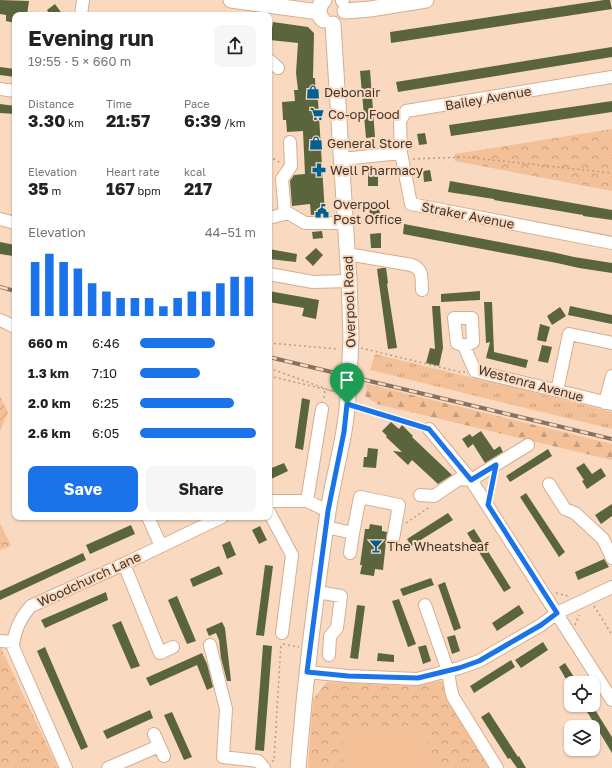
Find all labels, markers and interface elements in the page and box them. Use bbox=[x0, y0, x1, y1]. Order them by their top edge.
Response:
text: Evening run bbox=[28, 24, 154, 51]
button: share bbox=[214, 25, 256, 67]
text: 19:55 · 5 × 660 m bbox=[28, 53, 131, 69]
street label: Bailey Avenue bbox=[444, 83, 532, 113]
shop icon: Debonair bbox=[305, 84, 321, 100]
place label: Debonair bbox=[324, 84, 380, 100]
text: Distance bbox=[28, 97, 74, 110]
text: Time bbox=[106, 97, 132, 110]
text: Pace bbox=[184, 97, 210, 110]
supermarket icon: Co-op Food bbox=[309, 106, 325, 122]
place label: Co-op Food bbox=[328, 106, 400, 122]
text: 3.30 bbox=[28, 110, 65, 131]
text: 21:57 bbox=[106, 110, 150, 131]
text: 6:39 bbox=[184, 110, 221, 131]
text: km bbox=[65, 116, 84, 129]
text: /km bbox=[221, 116, 245, 129]
shop icon: General Store bbox=[308, 135, 324, 151]
place label: General Store bbox=[327, 135, 412, 151]
pharmacy icon: Well Pharmacy bbox=[311, 162, 327, 178]
place label: Well Pharmacy bbox=[330, 162, 424, 178]
text: Elevation bbox=[28, 165, 77, 178]
text: Heart rate bbox=[106, 165, 160, 178]
text: kcal bbox=[184, 165, 206, 178]
text: 35 bbox=[28, 178, 49, 199]
text: 167 bbox=[106, 178, 135, 199]
text: 217 bbox=[184, 178, 212, 199]
text: m bbox=[49, 184, 61, 197]
text: bpm bbox=[135, 184, 161, 197]
place label: Overpool Post Office bbox=[333, 196, 402, 227]
street label: Straker Avenue bbox=[420, 198, 516, 232]
public building icon: Overpool Post Office bbox=[314, 203, 330, 219]
text: Elevation bbox=[28, 224, 86, 240]
text: 44–51 m bbox=[205, 224, 256, 240]
street label: Overpool Road bbox=[339, 256, 359, 348]
text: 660 m bbox=[28, 335, 68, 351]
text: 6:46 bbox=[92, 335, 120, 351]
street label: Westenra Avenue bbox=[476, 361, 586, 405]
pin bbox=[330, 363, 364, 404]
text: 1.3 km bbox=[28, 365, 69, 381]
text: 7:10 bbox=[92, 365, 117, 381]
icon: arrive bbox=[336, 369, 358, 391]
text: 2.0 km bbox=[28, 395, 71, 411]
text: 6:25 bbox=[92, 395, 119, 411]
text: 2.6 km bbox=[28, 425, 71, 441]
text: 6:05 bbox=[92, 425, 119, 441]
button: Save bbox=[28, 466, 138, 512]
button: Share bbox=[146, 466, 256, 512]
bar icon: The Wheatsheaf bbox=[368, 538, 384, 554]
place label: The Wheatsheaf bbox=[387, 538, 489, 554]
street label: Woodchurch Lane bbox=[35, 548, 143, 610]
map controls bbox=[564, 676, 600, 756]
button: locate bbox=[564, 676, 600, 712]
button: layers bbox=[564, 720, 600, 756]

